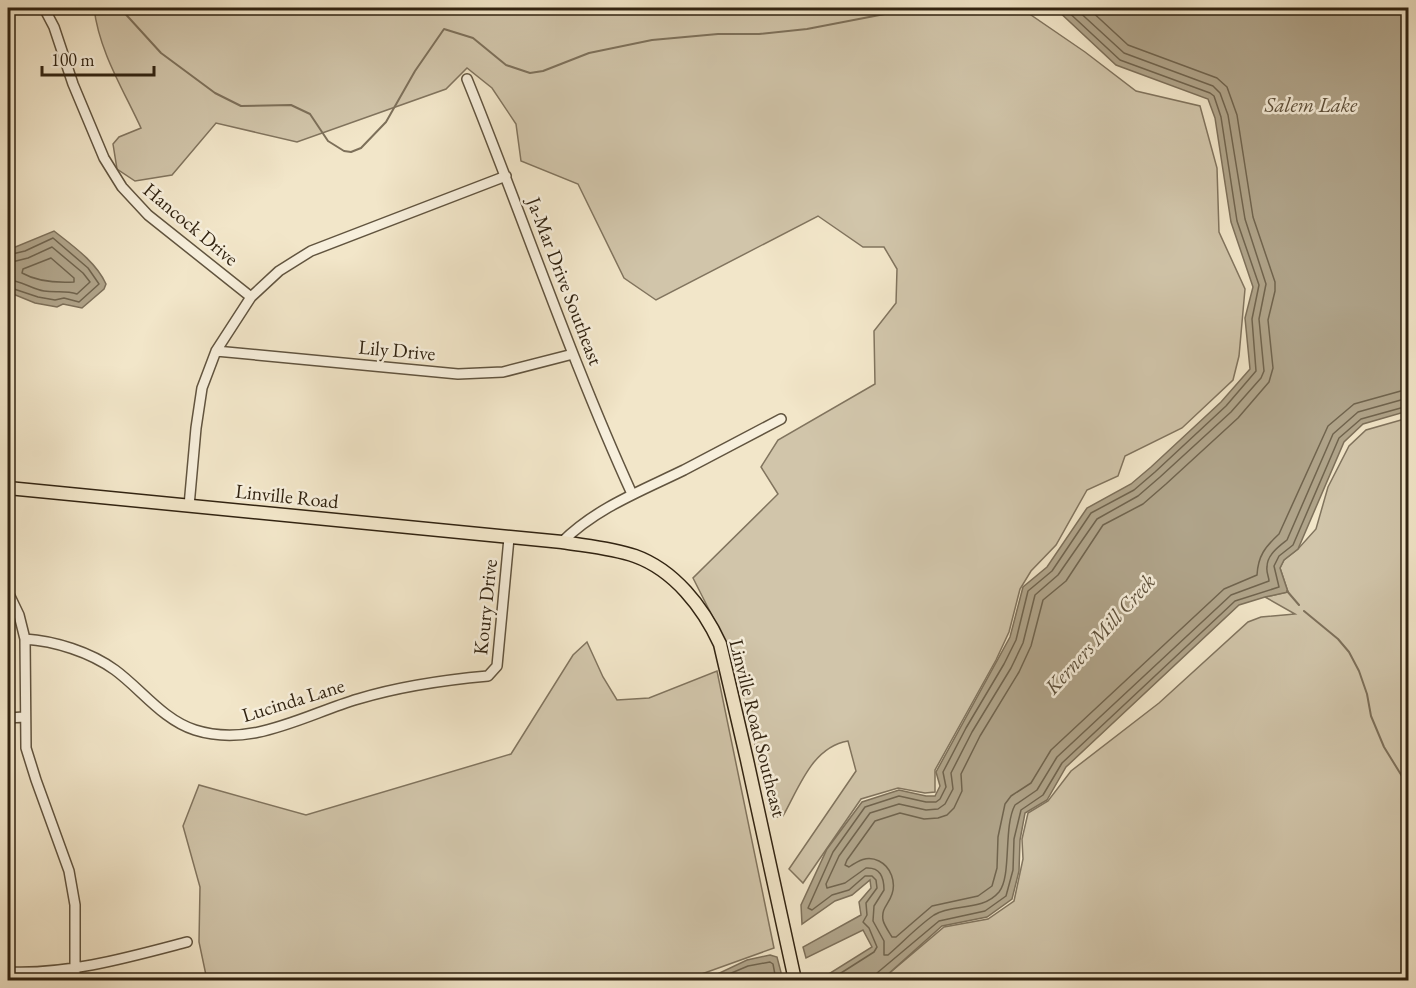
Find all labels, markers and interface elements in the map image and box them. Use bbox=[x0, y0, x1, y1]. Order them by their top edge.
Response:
scale bar bbox=[42, 39, 154, 77]
text: 100 m bbox=[51, 48, 95, 71]
water label: Salem Lake bbox=[1264, 91, 1358, 118]
street label: Hancock Drive bbox=[138, 177, 244, 272]
street label: Ja-Mar Drive Southeast bbox=[520, 191, 609, 369]
street label: Lily Drive bbox=[358, 334, 437, 366]
street label: Linville Road bbox=[234, 478, 341, 514]
street label: Koury Drive bbox=[467, 558, 503, 656]
water label: Kerners Mill Creek bbox=[1038, 567, 1161, 700]
street label: Linville Road Southeast bbox=[723, 636, 793, 820]
street label: Lucinda Lane bbox=[239, 672, 348, 728]

